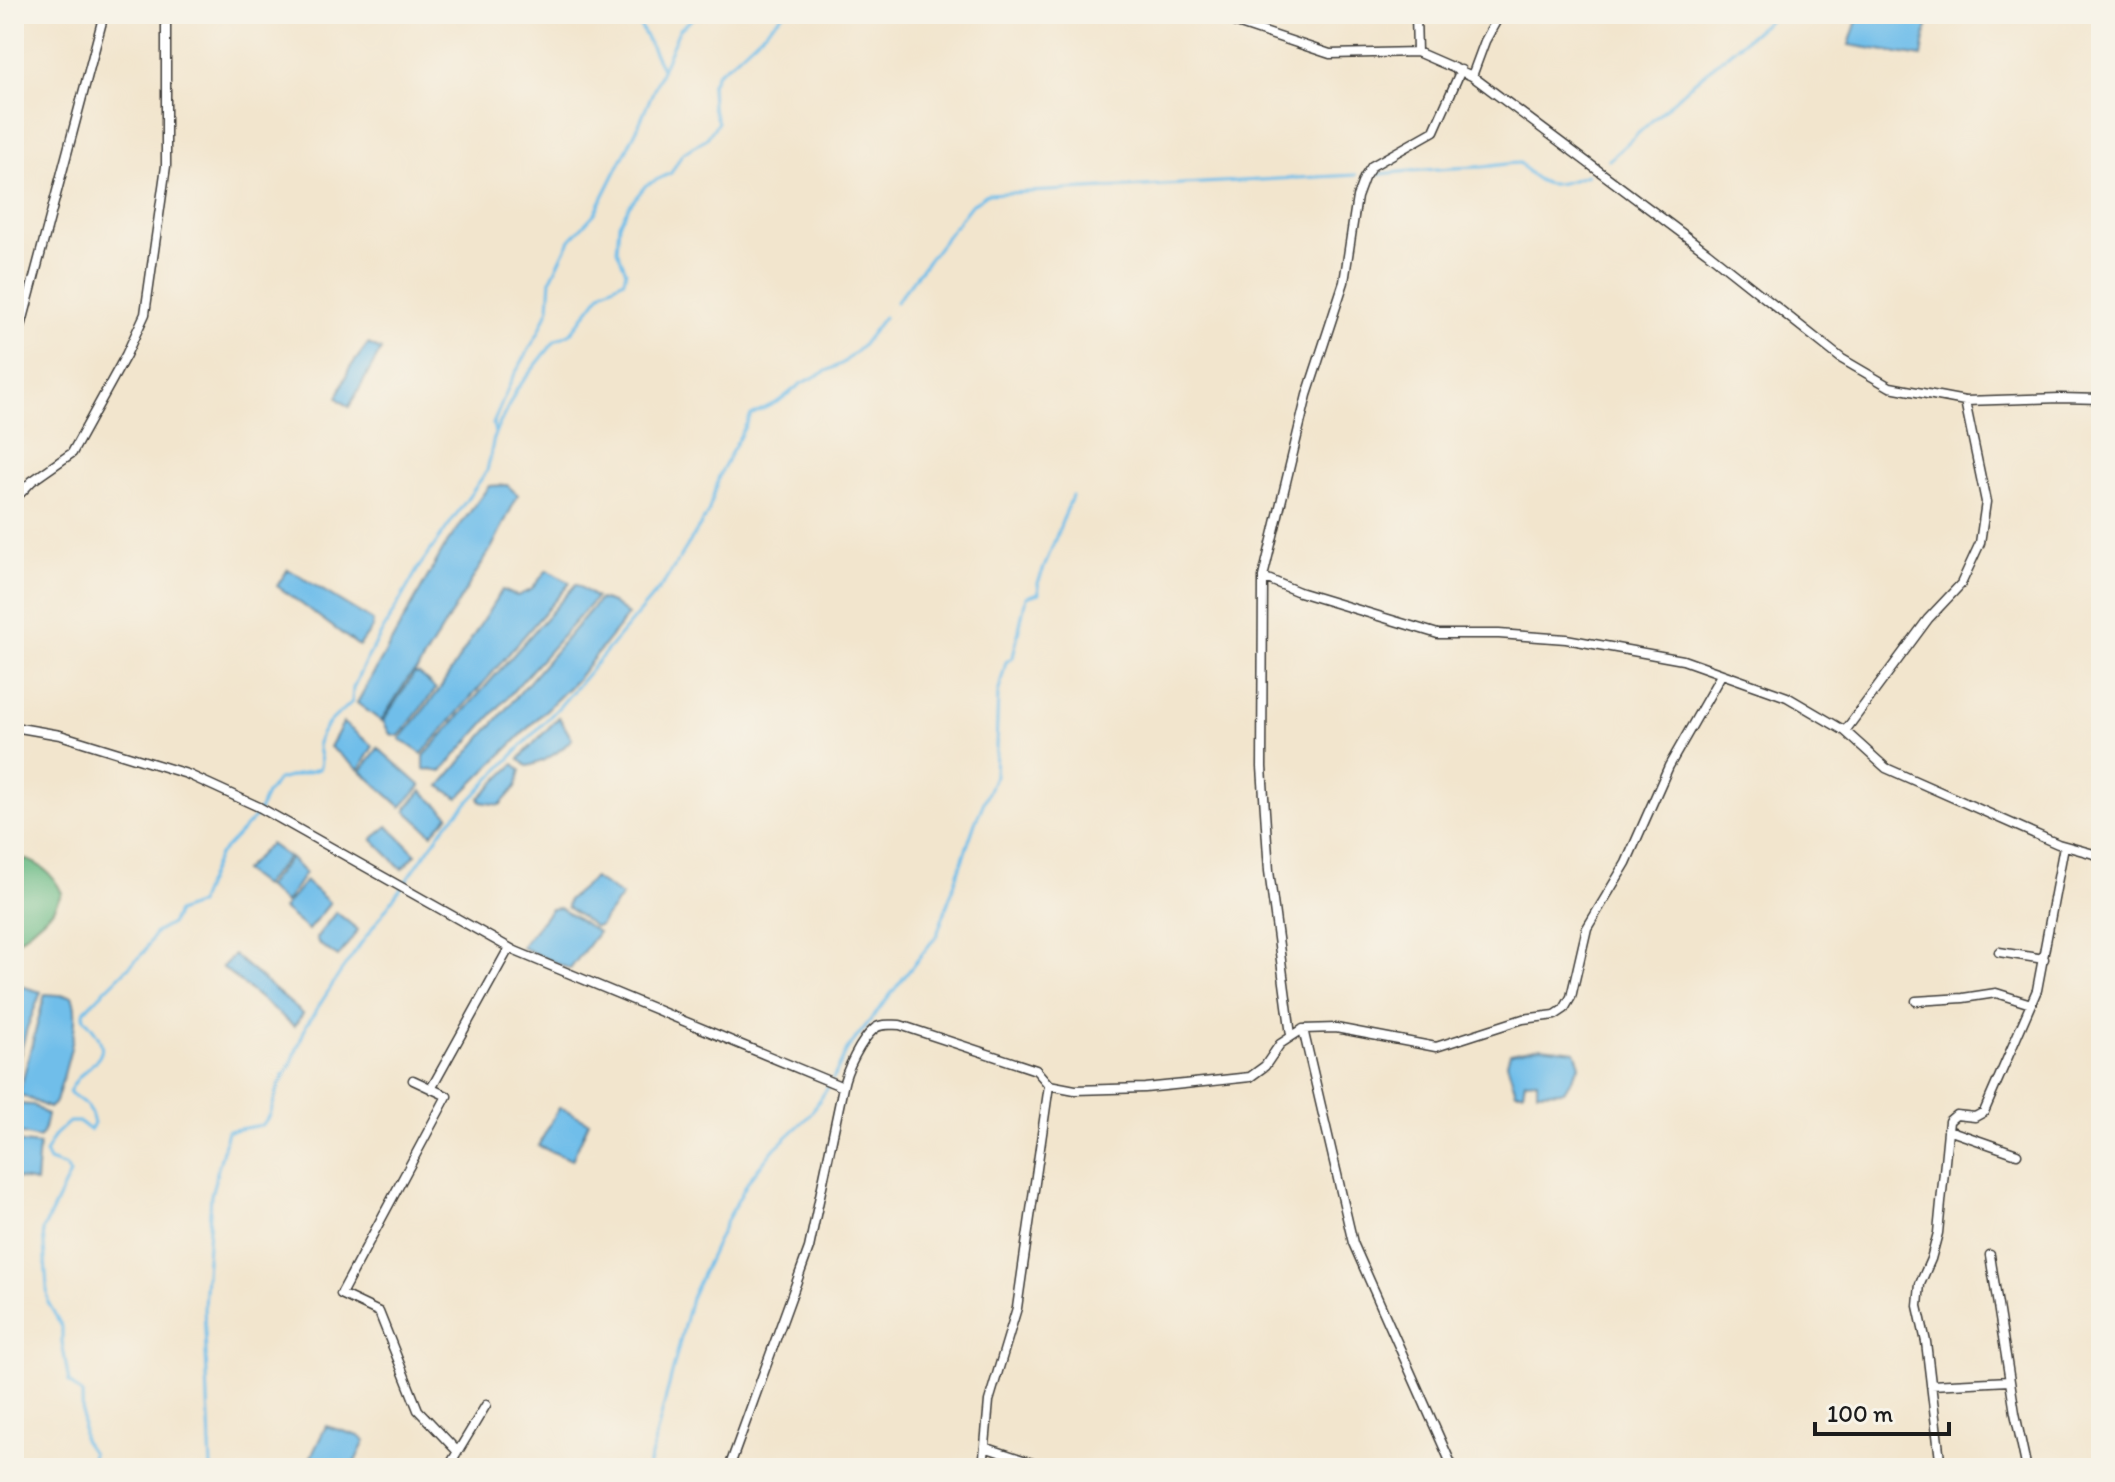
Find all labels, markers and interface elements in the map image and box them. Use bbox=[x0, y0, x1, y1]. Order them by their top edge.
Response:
scale bar bbox=[1815, 1386, 1949, 1436]
text: 100 m bbox=[1827, 1399, 1893, 1428]

